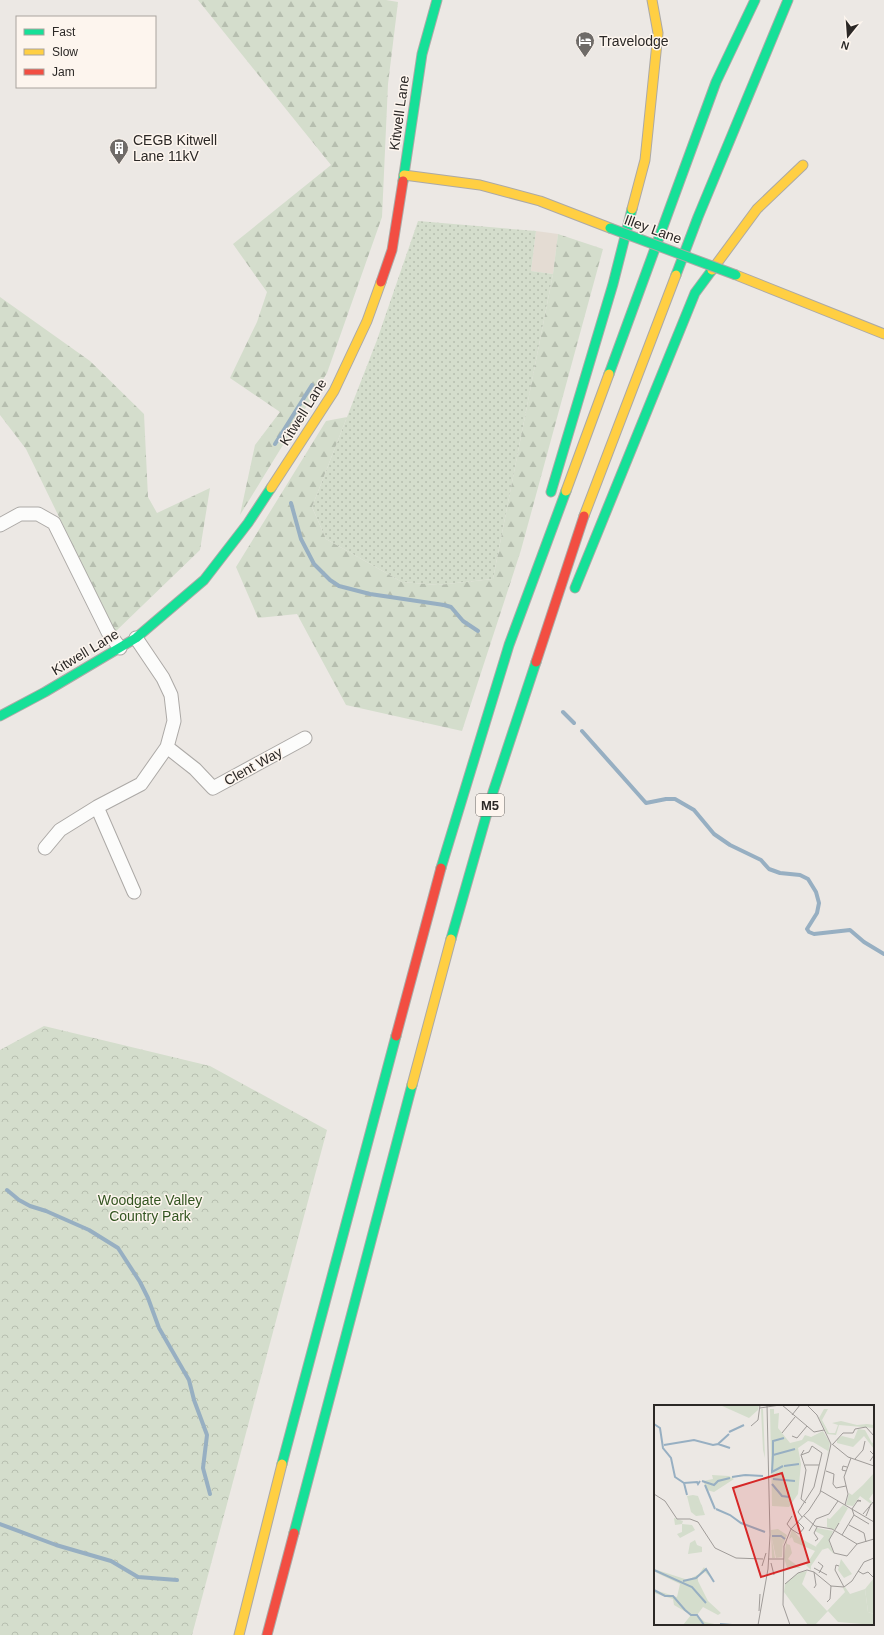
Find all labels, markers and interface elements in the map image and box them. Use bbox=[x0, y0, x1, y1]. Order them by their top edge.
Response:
legend bbox=[16, 16, 156, 88]
north arrow bbox=[828, 16, 868, 56]
text: Fast bbox=[52, 25, 76, 39]
hotel icon: Travelodge bbox=[574, 30, 596, 58]
place label: Travelodge bbox=[599, 33, 669, 49]
text: N bbox=[839, 39, 851, 52]
text: Slow bbox=[52, 45, 78, 59]
text: Jam bbox=[52, 65, 75, 79]
street label: Kitwell Lane bbox=[386, 74, 412, 151]
place label: CEGB Kitwell Lane 11kV bbox=[133, 132, 217, 164]
building icon: CEGB Kitwell Lane 11kV bbox=[108, 137, 130, 165]
street label: Illey Lane bbox=[622, 211, 684, 247]
street label: Kitwell Lane bbox=[276, 376, 330, 448]
street label: Kitwell Lane bbox=[49, 626, 122, 678]
street label: Clent Way bbox=[221, 743, 285, 789]
road number: M5 bbox=[476, 794, 504, 816]
park label: Woodgate Valley Country Park bbox=[98, 1192, 202, 1224]
inset map bbox=[654, 1405, 874, 1625]

